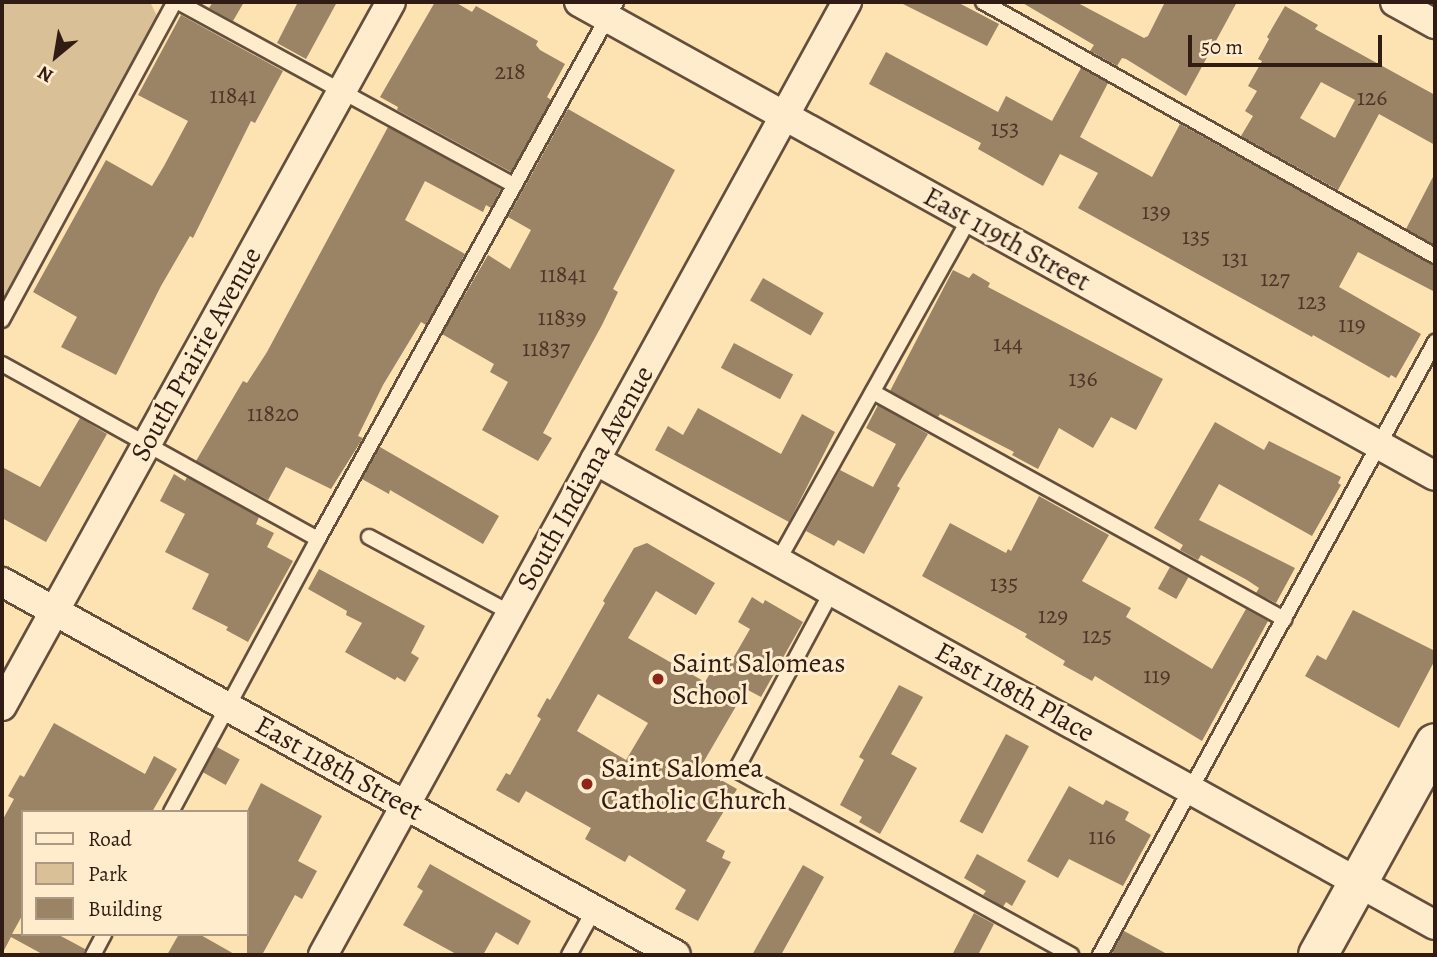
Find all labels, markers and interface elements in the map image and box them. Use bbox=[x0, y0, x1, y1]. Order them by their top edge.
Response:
north arrow bbox=[21, 21, 91, 91]
scale bar bbox=[1192, 21, 1386, 65]
text: 50 m bbox=[1201, 33, 1243, 61]
house number: 218 bbox=[494, 58, 526, 86]
text: N bbox=[33, 59, 58, 89]
house number: 11841 bbox=[209, 82, 257, 110]
house number: 126 bbox=[1357, 84, 1387, 112]
house number: 153 bbox=[991, 115, 1019, 143]
street label: East 119th Street bbox=[918, 179, 1096, 299]
house number: 139 bbox=[1141, 198, 1171, 226]
house number: 135 bbox=[1182, 223, 1210, 251]
street label: South Prairie Avenue bbox=[123, 241, 269, 467]
house number: 131 bbox=[1222, 245, 1248, 273]
house number: 11841 bbox=[539, 261, 587, 289]
house number: 127 bbox=[1260, 265, 1290, 293]
house number: 123 bbox=[1297, 288, 1327, 316]
house number: 11839 bbox=[538, 304, 586, 332]
house number: 119 bbox=[1338, 311, 1366, 339]
house number: 144 bbox=[993, 330, 1023, 358]
house number: 11837 bbox=[522, 335, 570, 363]
street label: South Indiana Avenue bbox=[509, 360, 661, 596]
house number: 136 bbox=[1068, 365, 1098, 393]
house number: 11820 bbox=[247, 400, 299, 428]
house number: 135 bbox=[990, 570, 1018, 598]
house number: 129 bbox=[1038, 602, 1068, 630]
house number: 125 bbox=[1082, 622, 1112, 650]
street label: East 118th Place bbox=[930, 634, 1100, 750]
place label: Saint Salomeas School bbox=[672, 646, 846, 712]
house number: 119 bbox=[1143, 662, 1171, 690]
marker: Saint Salomeas School bbox=[650, 671, 666, 687]
street label: East 118th Street bbox=[249, 708, 429, 828]
place label: Saint Salomea Catholic Church bbox=[601, 751, 787, 817]
marker: Saint Salomea Catholic Church bbox=[579, 776, 595, 792]
legend bbox=[21, 810, 248, 936]
house number: 116 bbox=[1088, 823, 1116, 851]
text: Road bbox=[88, 825, 132, 853]
text: Park bbox=[88, 860, 127, 888]
text: Building bbox=[88, 895, 162, 923]

